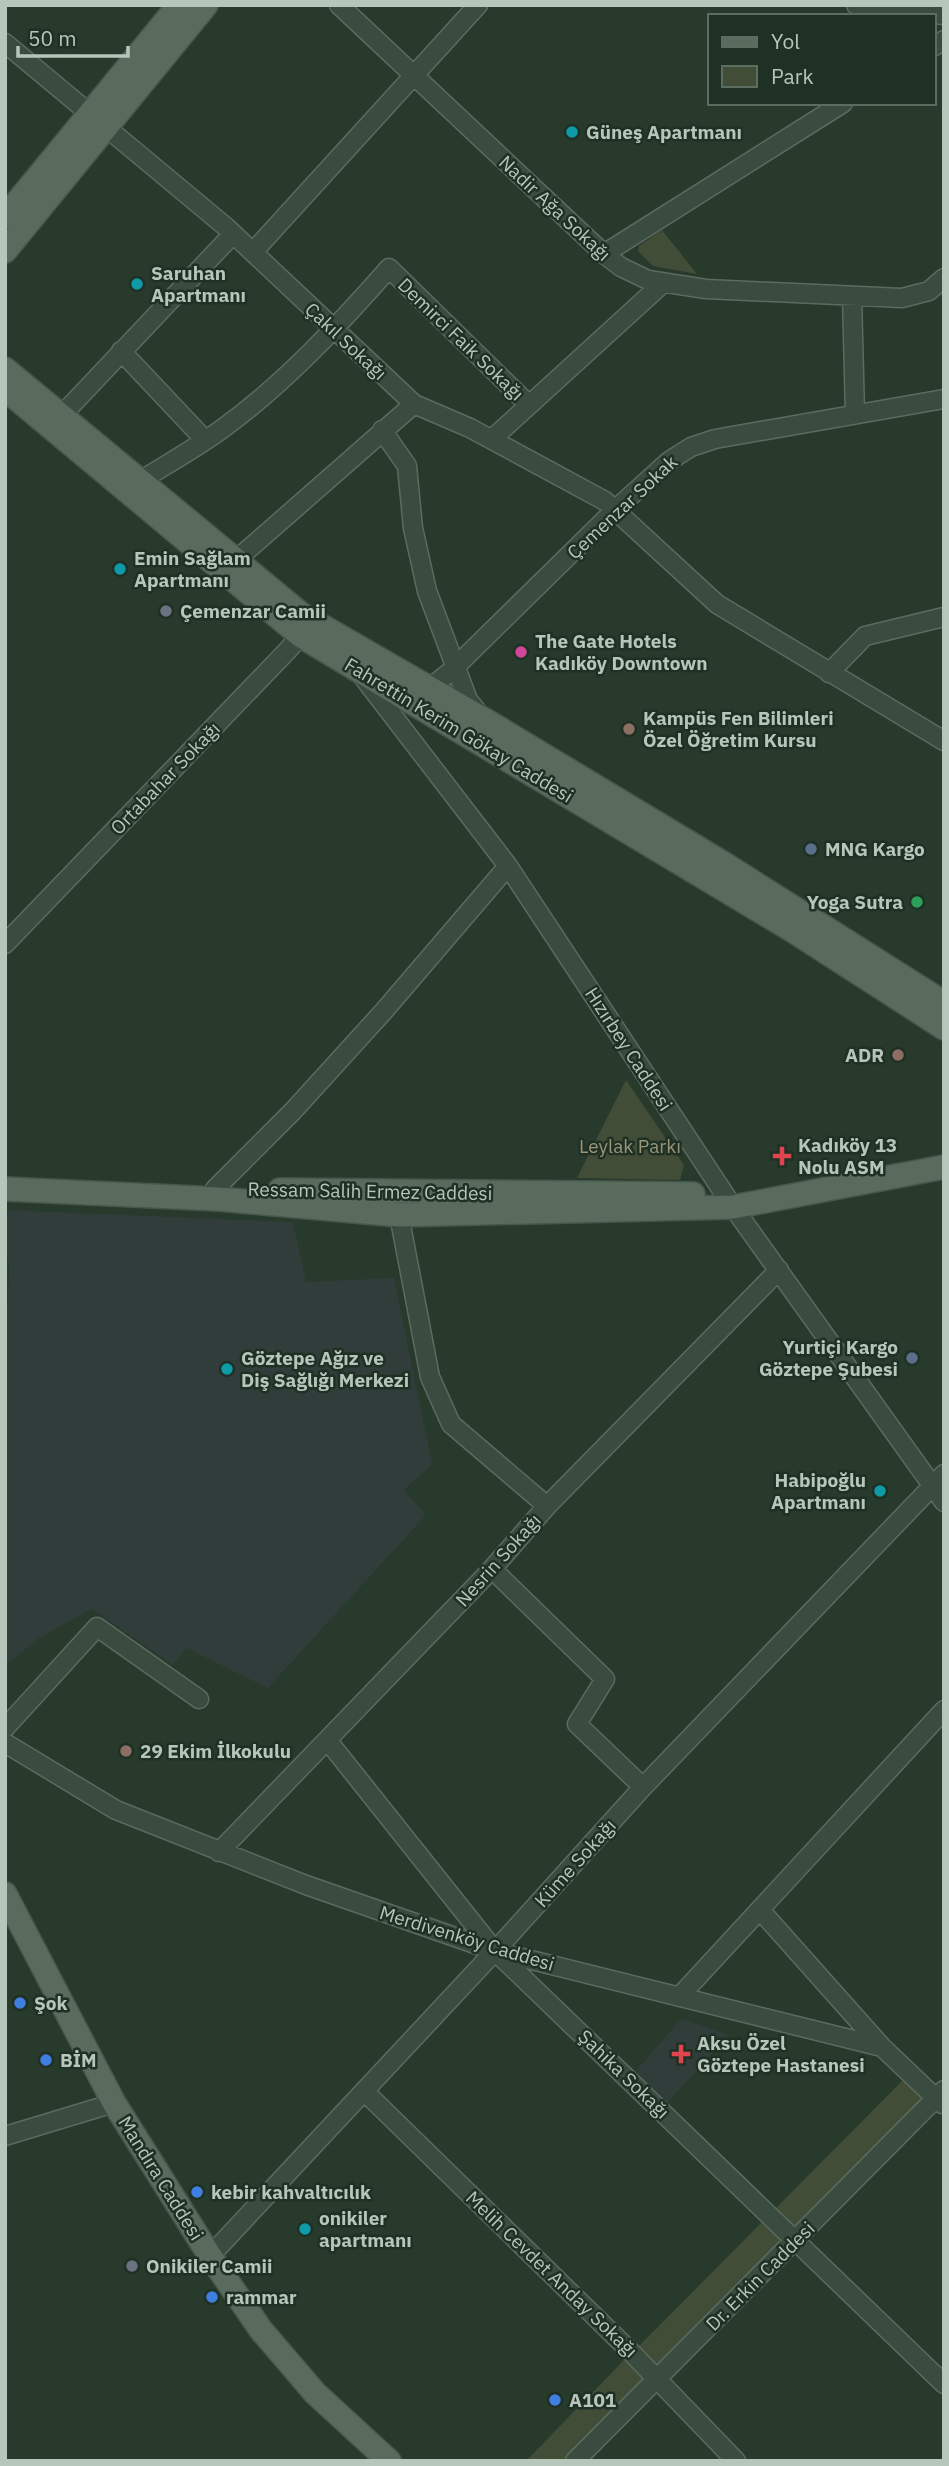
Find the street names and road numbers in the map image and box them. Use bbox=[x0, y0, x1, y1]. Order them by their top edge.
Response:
street label: Nadir Ağa Sokağı bbox=[494, 150, 616, 266]
street label: Demirci Faik Sokağı bbox=[393, 273, 529, 405]
street label: Çakıl Sokağı bbox=[300, 297, 392, 385]
street label: Çemenzar Sokak bbox=[562, 450, 682, 564]
street label: Fahrettin Kerim Gökay Caddesi bbox=[340, 652, 578, 808]
street label: Ortabahar Sokağı bbox=[105, 717, 225, 839]
street label: Hızırbey Caddesi bbox=[580, 983, 678, 1115]
street label: Ressam Salih Ermez Caddesi bbox=[247, 1177, 493, 1205]
street label: Nesrin Sokağı bbox=[450, 1509, 546, 1611]
street label: Küme Sokağı bbox=[529, 1814, 621, 1912]
street label: Merdivenköy Caddesi bbox=[377, 1900, 557, 1976]
street label: Şahika Sokağı bbox=[573, 2024, 675, 2124]
street label: Mandıra Caddesi bbox=[113, 2111, 209, 2245]
street label: Melih Cevdet Anday Sokağı bbox=[461, 2186, 643, 2362]
street label: Dr. Erkin Caddesi bbox=[700, 2216, 820, 2336]

